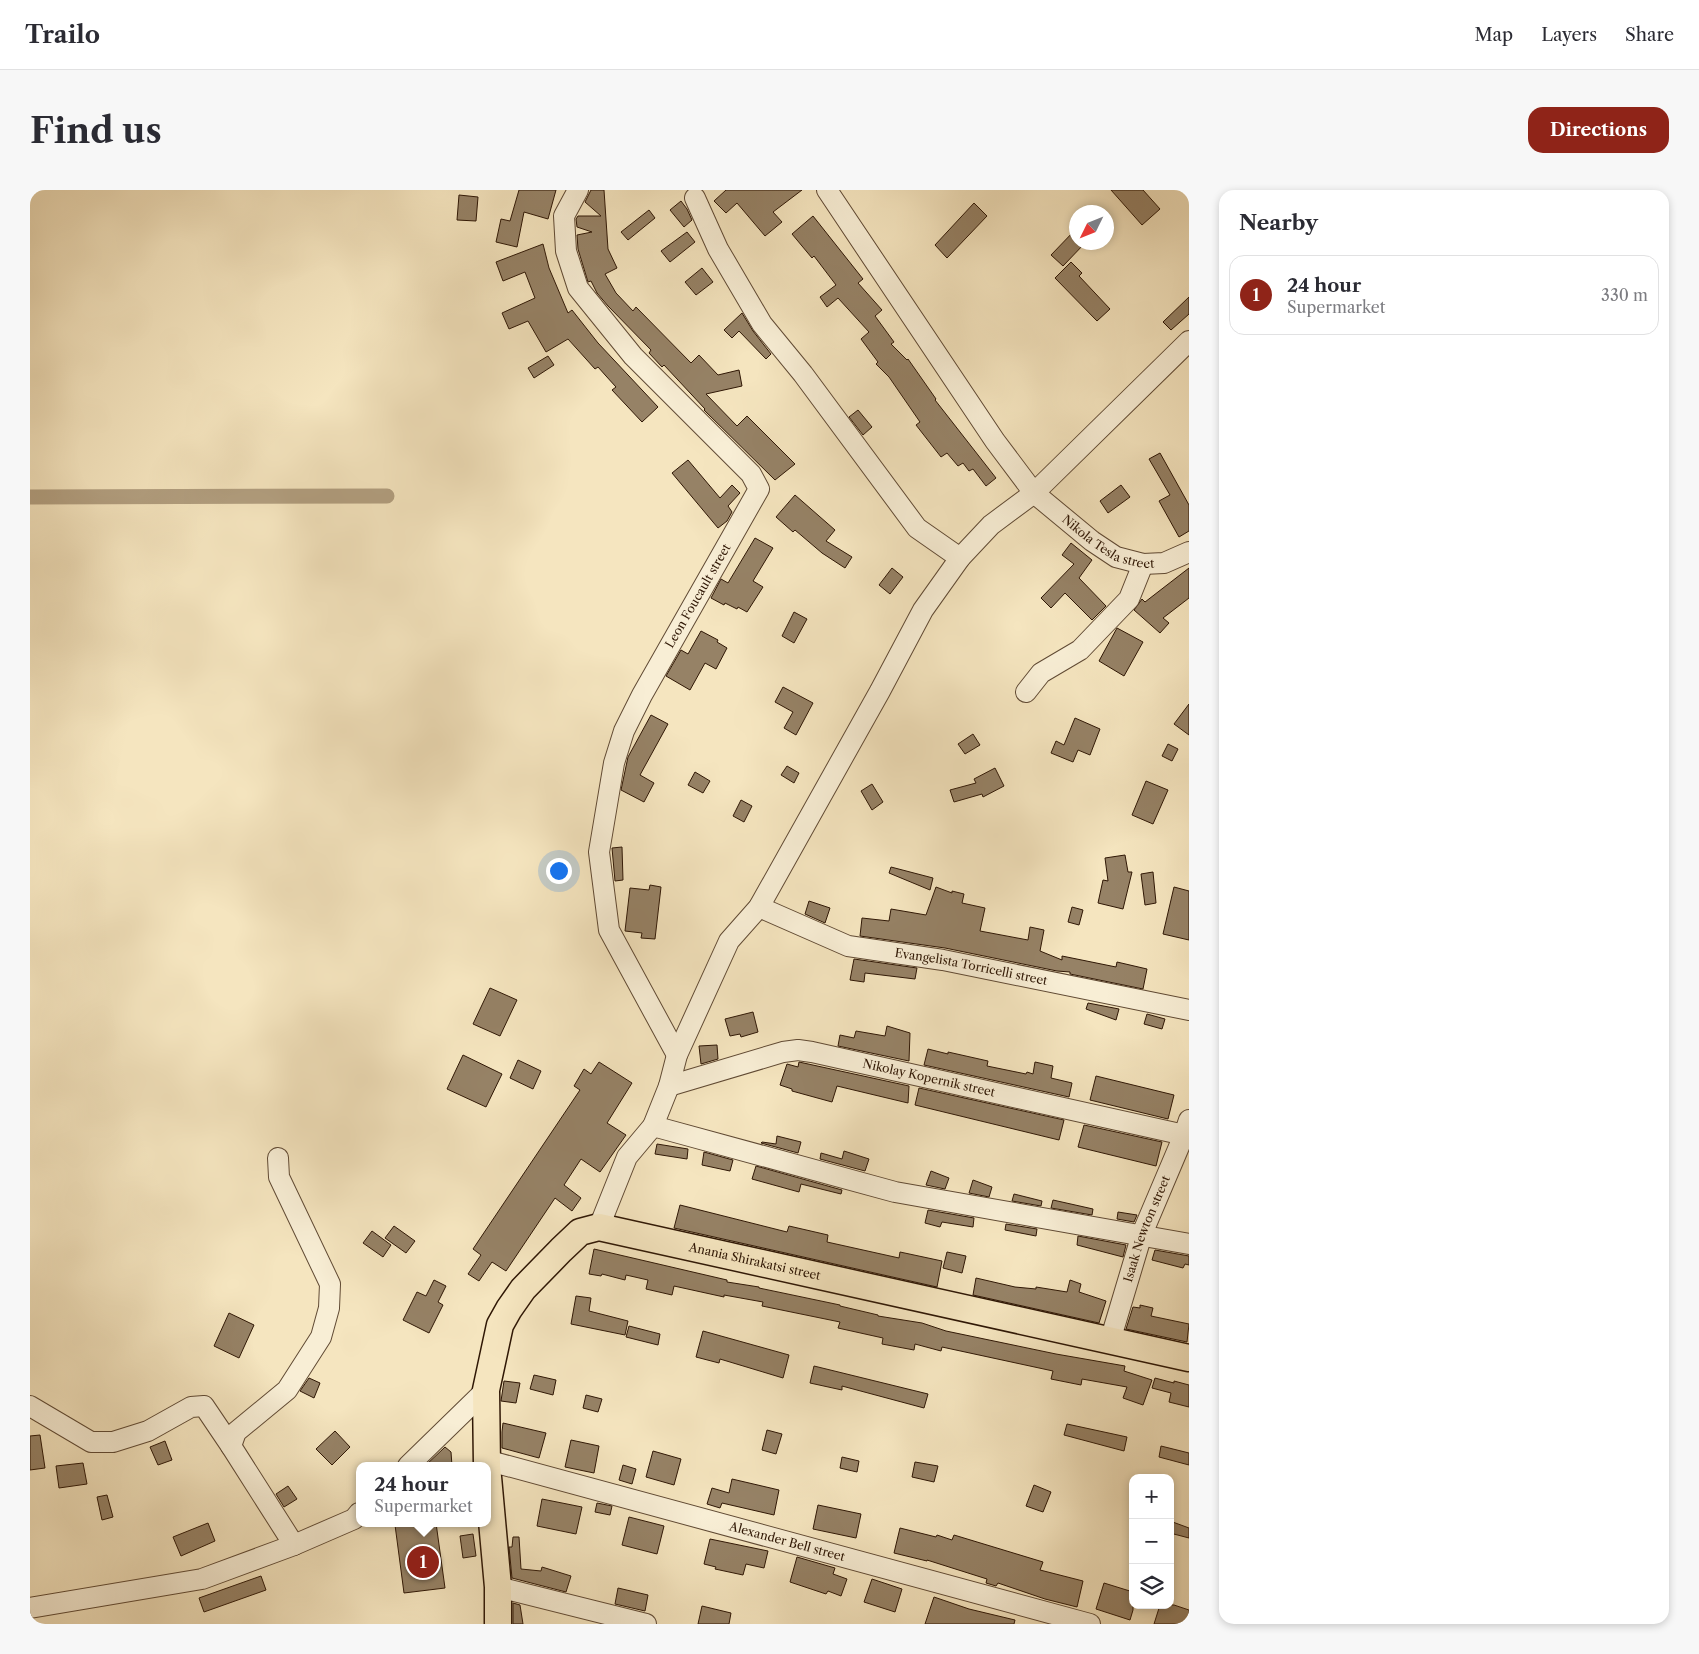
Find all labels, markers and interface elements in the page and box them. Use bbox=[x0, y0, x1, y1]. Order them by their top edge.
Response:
text: Trailo bbox=[25, 20, 100, 49]
text: Map bbox=[1475, 24, 1513, 46]
text: Layers bbox=[1541, 24, 1597, 46]
text: Share bbox=[1625, 24, 1674, 46]
button: Directions bbox=[1528, 107, 1669, 153]
text: Find us bbox=[30, 109, 162, 152]
north arrow bbox=[1069, 205, 1114, 250]
text: Nearby bbox=[1239, 210, 1318, 235]
text: 24 hour bbox=[1287, 274, 1361, 297]
text: 1 bbox=[1252, 285, 1260, 305]
text: 330 m bbox=[1601, 285, 1648, 305]
text: Supermarket bbox=[1287, 297, 1385, 317]
street label: Nikola Tesla street bbox=[1059, 511, 1155, 571]
street label: Leon Foucault street bbox=[662, 540, 734, 650]
your location bbox=[546, 858, 572, 884]
street label: Evangelista Torricelli street bbox=[894, 945, 1050, 988]
street label: Nikolay Kopernik street bbox=[861, 1056, 997, 1100]
street label: Isaak Newton street bbox=[1120, 1172, 1173, 1284]
street label: Anania Shirakatsi street bbox=[687, 1239, 823, 1283]
popup bbox=[356, 1462, 491, 1527]
text: 24 hour bbox=[374, 1473, 449, 1496]
map controls bbox=[1129, 1474, 1174, 1609]
button: + bbox=[1129, 1474, 1174, 1519]
text: Supermarket bbox=[374, 1496, 473, 1516]
street label: Alexander Bell street bbox=[727, 1518, 847, 1564]
button: − bbox=[1129, 1519, 1174, 1564]
pin: 1 bbox=[407, 1543, 439, 1581]
button: layers bbox=[1129, 1564, 1174, 1609]

